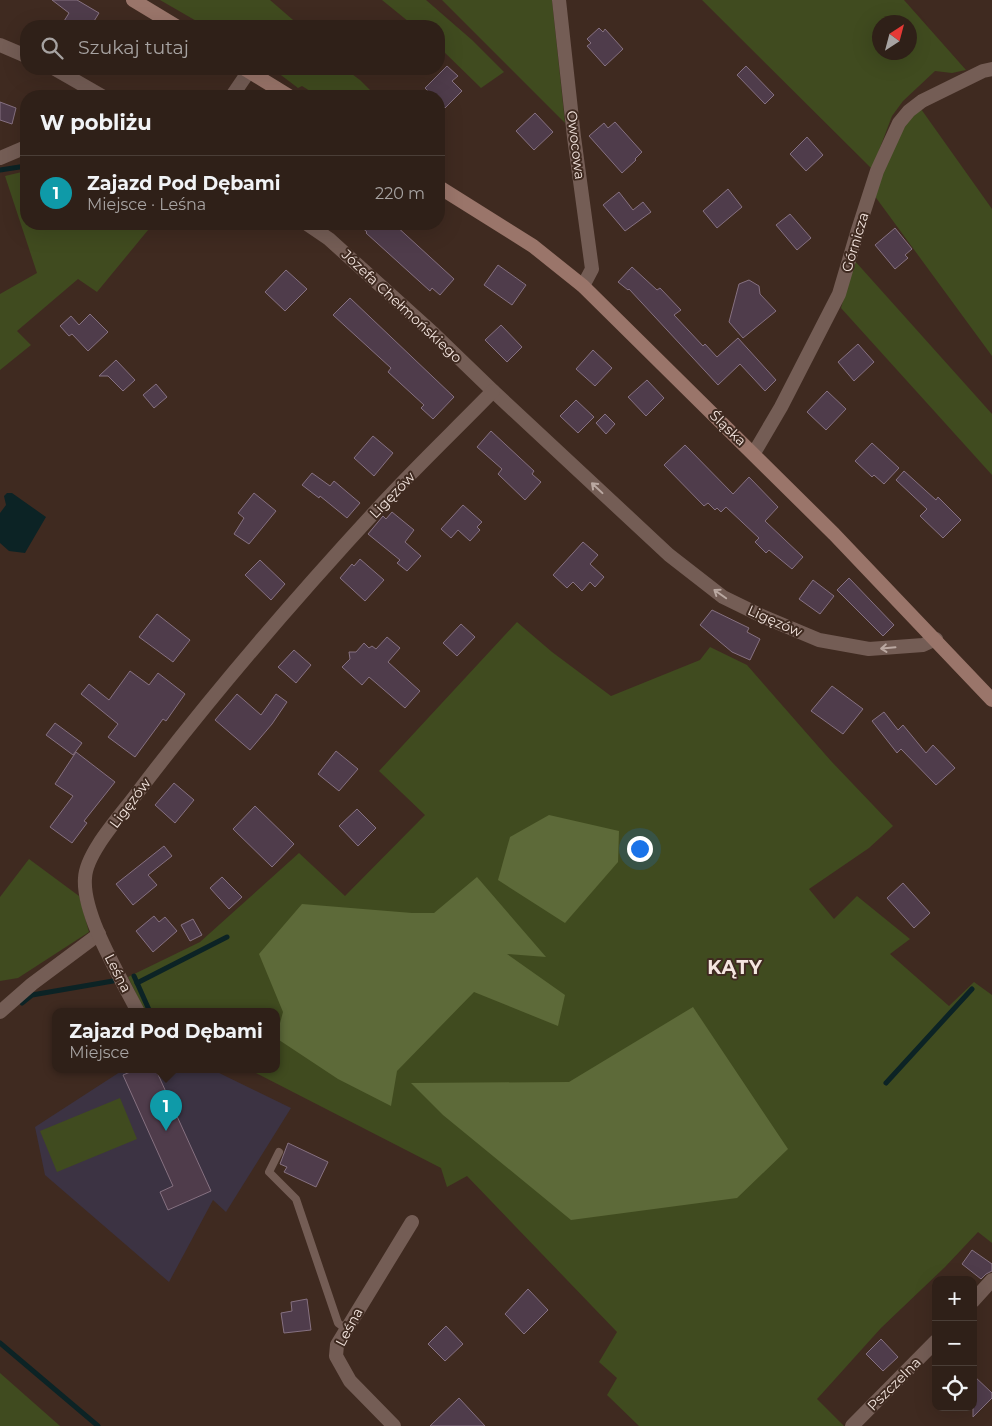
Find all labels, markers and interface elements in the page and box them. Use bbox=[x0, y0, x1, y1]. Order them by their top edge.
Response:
north arrow bbox=[872, 15, 917, 60]
search box bbox=[20, 20, 445, 75]
icon: search bbox=[38, 34, 66, 62]
text: Szukaj tutaj bbox=[78, 36, 189, 59]
text: W pobliżu bbox=[40, 110, 152, 135]
street label: Owocowa bbox=[563, 110, 589, 180]
text: Zajazd Pod Dębami bbox=[87, 172, 280, 195]
text: 1 bbox=[53, 184, 59, 203]
text: 220 m bbox=[375, 184, 425, 203]
text: Miejsce · Leśna bbox=[87, 195, 206, 214]
street label: Górnicza bbox=[837, 210, 873, 274]
street label: Józefa Chełmońskiego bbox=[337, 245, 466, 367]
street label: Śląska bbox=[706, 406, 750, 450]
street label: Ligęzów bbox=[365, 467, 419, 522]
one-way arrow bbox=[590, 482, 603, 494]
one-way arrow bbox=[713, 589, 727, 599]
street label: Ligęzów bbox=[745, 601, 806, 641]
one-way arrow bbox=[881, 643, 897, 652]
street label: Ligęzów bbox=[105, 774, 155, 832]
your location bbox=[627, 836, 653, 862]
street label: Leśna bbox=[101, 951, 135, 995]
district label: KĄTY bbox=[707, 956, 763, 979]
popup bbox=[52, 1008, 280, 1073]
text: Zajazd Pod Dębami bbox=[69, 1020, 263, 1043]
text: Miejsce bbox=[69, 1043, 129, 1062]
pin: 1 bbox=[150, 1090, 182, 1131]
map controls bbox=[932, 1276, 977, 1411]
button: + bbox=[932, 1276, 977, 1321]
street label: Leśna bbox=[331, 1305, 367, 1349]
button: − bbox=[932, 1321, 977, 1366]
street label: Pszczelna bbox=[863, 1353, 925, 1415]
button: locate bbox=[932, 1366, 977, 1411]

